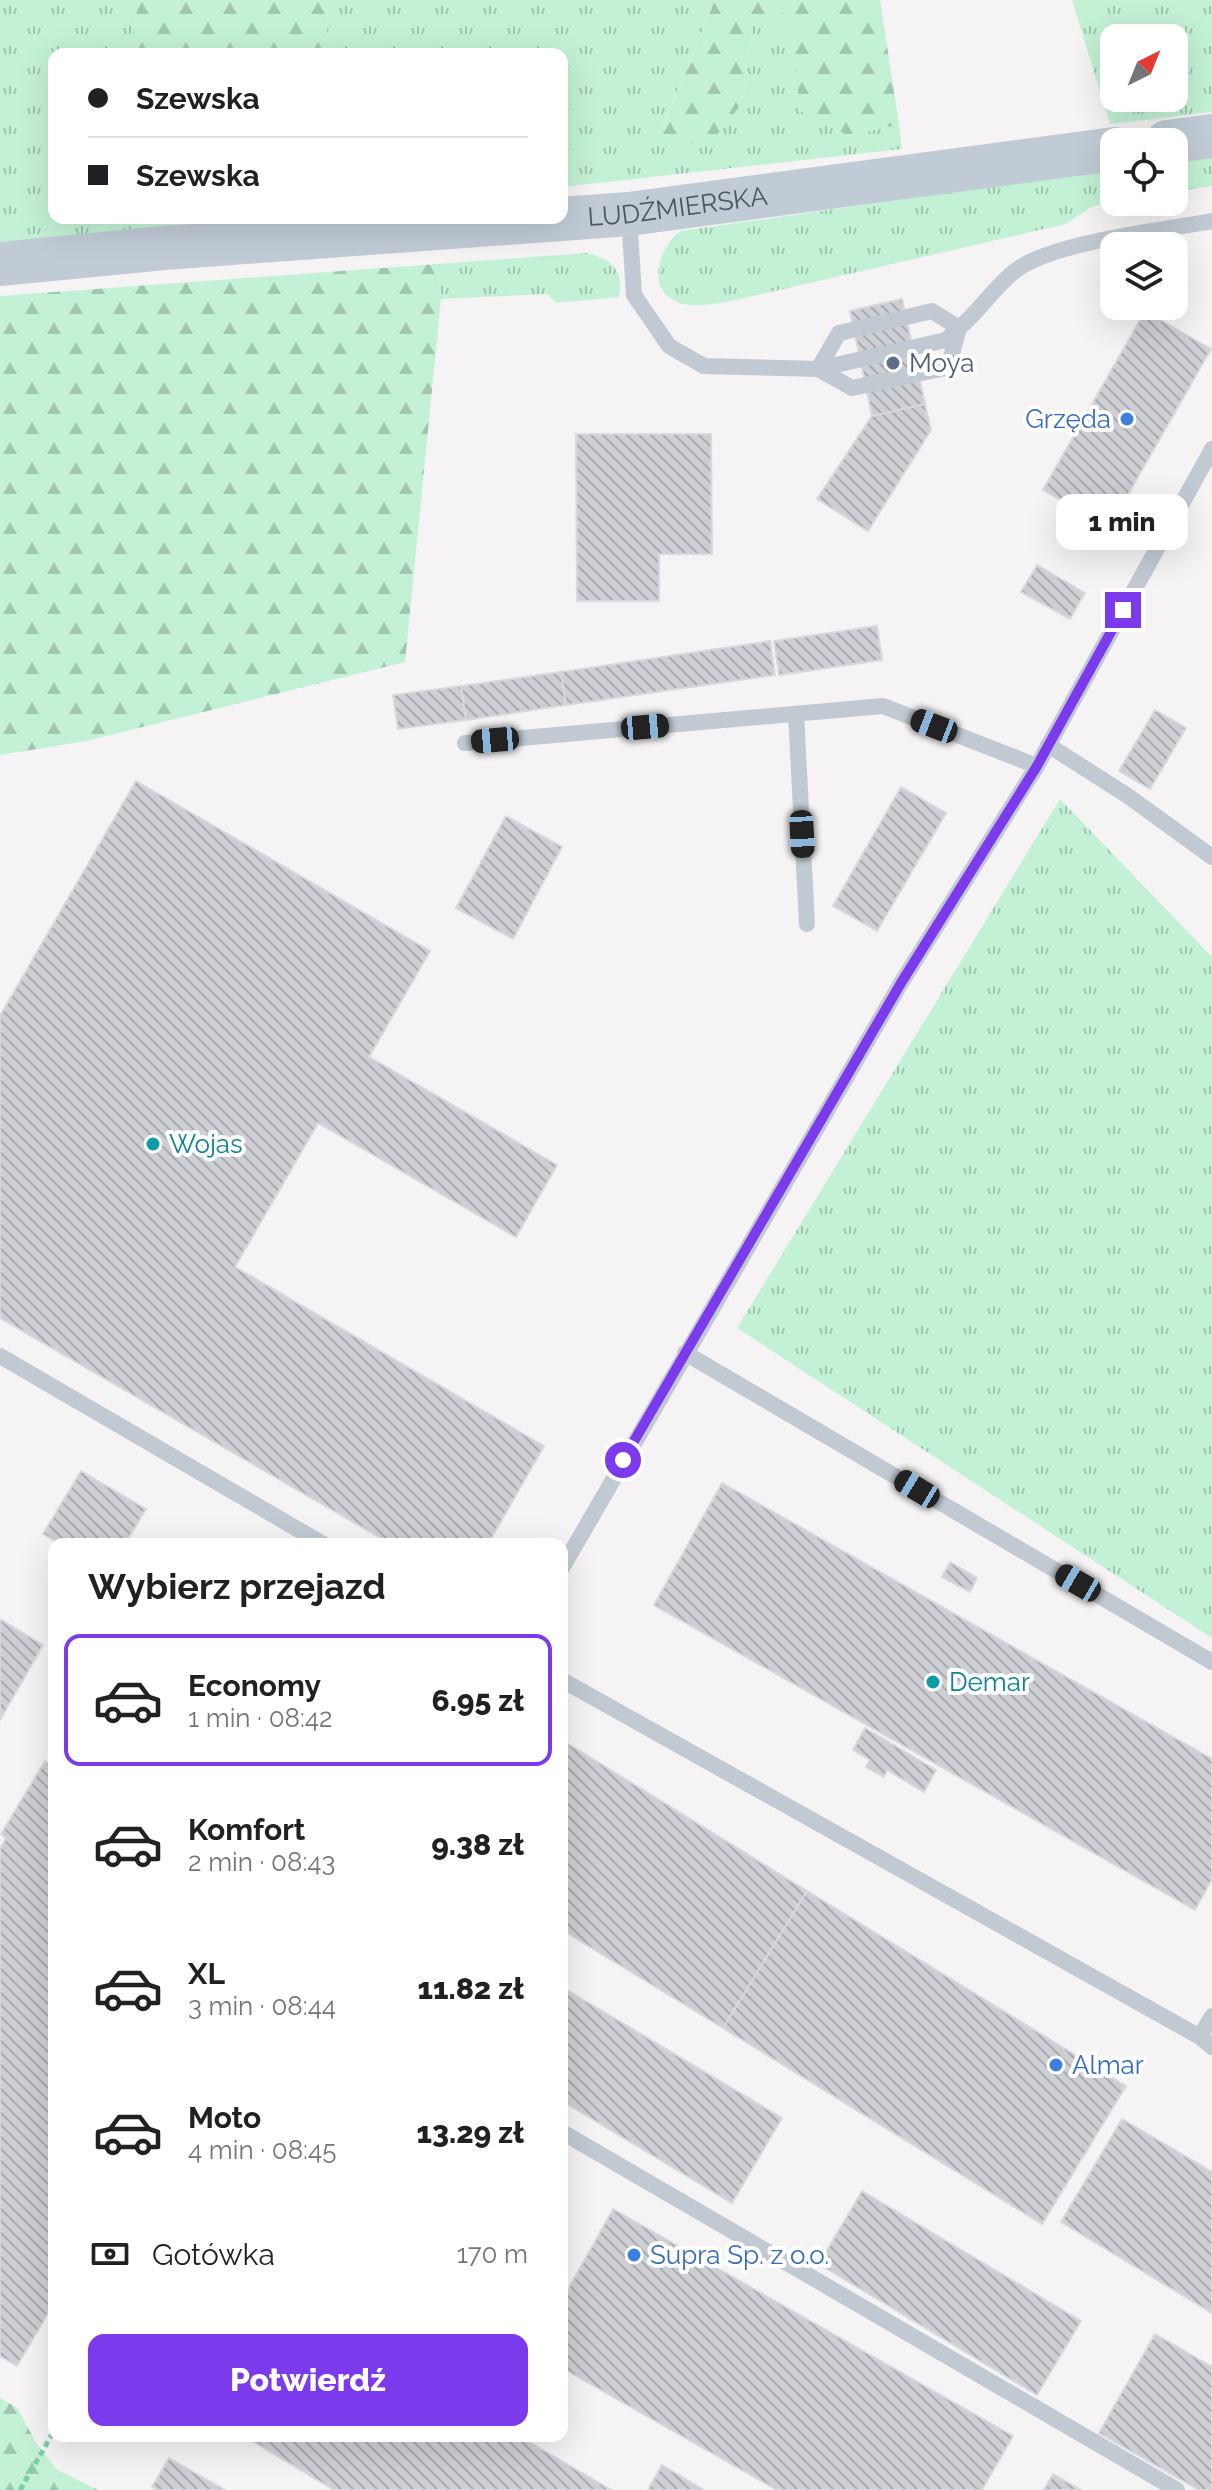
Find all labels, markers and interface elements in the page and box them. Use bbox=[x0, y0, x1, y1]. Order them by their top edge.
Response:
north arrow bbox=[1100, 24, 1188, 112]
map controls bbox=[1100, 24, 1188, 320]
text: Szewska bbox=[136, 81, 260, 116]
button: locate bbox=[1100, 128, 1188, 216]
text: Szewska bbox=[136, 158, 260, 193]
street label: LUDŹMIERSKA bbox=[587, 181, 770, 232]
button: layers bbox=[1100, 232, 1188, 320]
place label: Moya bbox=[909, 348, 974, 378]
marker: Moya bbox=[884, 354, 902, 372]
place label: Grzęda bbox=[1025, 404, 1111, 434]
marker: Grzęda bbox=[1118, 410, 1136, 428]
callout: 1 min bbox=[1057, 494, 1189, 550]
text: 1 min bbox=[1089, 507, 1155, 537]
route end bbox=[1105, 592, 1141, 628]
car bbox=[907, 706, 961, 746]
car bbox=[620, 713, 670, 741]
car bbox=[470, 726, 520, 754]
car bbox=[789, 809, 815, 859]
place label: Wojas bbox=[169, 1129, 243, 1159]
marker: Wojas bbox=[144, 1135, 162, 1153]
route start bbox=[605, 1442, 641, 1478]
car bbox=[890, 1466, 944, 1512]
car bbox=[1051, 1561, 1105, 1605]
text: Wybierz przejazd bbox=[88, 1565, 386, 1607]
icon: car bbox=[92, 1664, 164, 1736]
place label: Demar bbox=[949, 1667, 1030, 1697]
text: Economy bbox=[188, 1668, 321, 1703]
marker: Demar bbox=[924, 1673, 942, 1691]
text: 6.95 zł bbox=[431, 1683, 524, 1718]
text: 1 min · 08:42 bbox=[188, 1703, 333, 1733]
icon: car bbox=[92, 1808, 164, 1880]
text: Komfort bbox=[188, 1812, 305, 1847]
text: 9.38 zł bbox=[431, 1827, 524, 1862]
text: 2 min · 08:43 bbox=[188, 1847, 335, 1877]
icon: car bbox=[92, 1952, 164, 2024]
text: XL bbox=[188, 1956, 225, 1991]
text: 11.82 zł bbox=[417, 1971, 524, 2006]
text: 3 min · 08:44 bbox=[188, 1991, 336, 2021]
place label: Almar bbox=[1072, 2050, 1144, 2080]
marker: Almar bbox=[1047, 2056, 1065, 2074]
icon: car bbox=[92, 2096, 164, 2168]
text: Moto bbox=[188, 2100, 261, 2135]
text: 13.29 zł bbox=[416, 2115, 524, 2150]
text: 4 min · 08:45 bbox=[188, 2135, 336, 2165]
icon: cash bbox=[88, 2232, 132, 2276]
text: Gotówka bbox=[152, 2237, 275, 2272]
text: 170 m bbox=[457, 2239, 528, 2269]
place label: Supra Sp. z o.o. bbox=[650, 2240, 829, 2270]
marker: Supra Sp. z o.o. bbox=[625, 2246, 643, 2264]
button: Potwierdź bbox=[88, 2334, 528, 2426]

